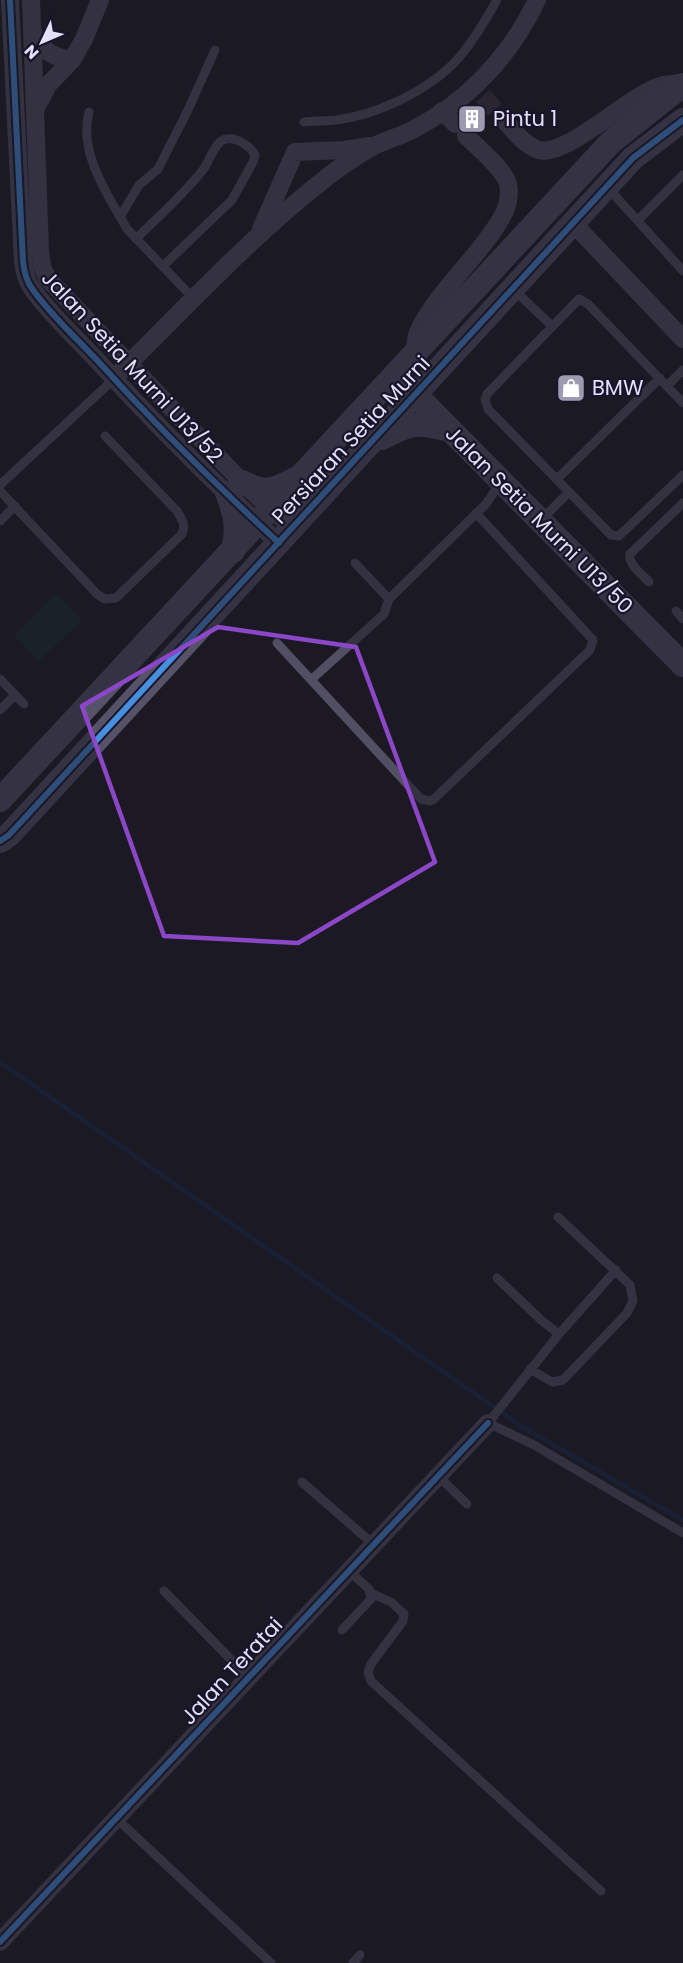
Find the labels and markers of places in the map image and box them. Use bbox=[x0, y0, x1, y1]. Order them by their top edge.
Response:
building icon: Pintu 1 bbox=[456, 103, 488, 135]
place label: Pintu 1 bbox=[493, 104, 557, 133]
shop icon: BMW bbox=[555, 372, 587, 404]
place label: BMW bbox=[592, 373, 644, 402]

